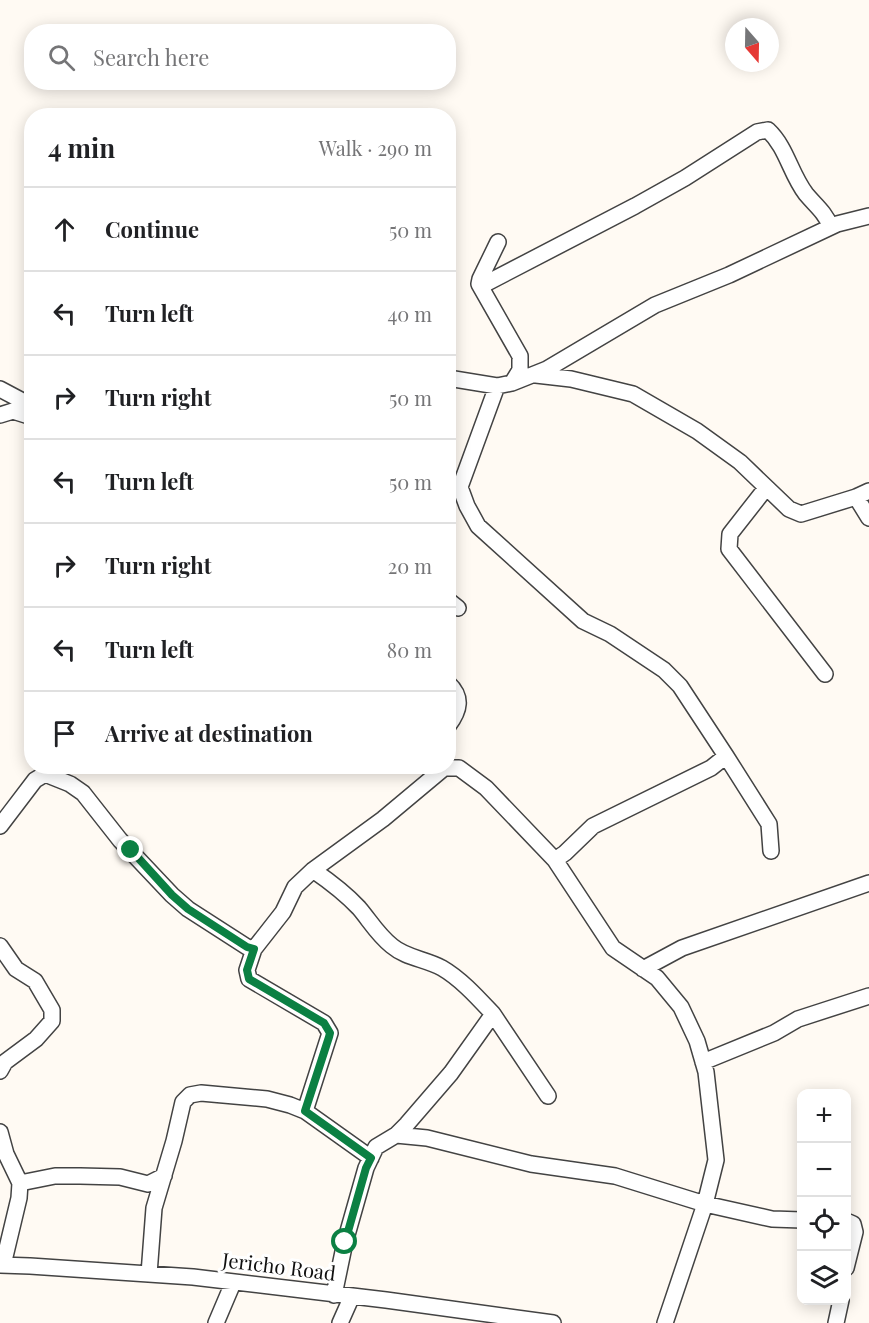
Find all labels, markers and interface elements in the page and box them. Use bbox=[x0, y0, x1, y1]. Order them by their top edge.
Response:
north arrow bbox=[725, 18, 779, 72]
search box bbox=[24, 24, 456, 90]
icon: search bbox=[45, 41, 78, 74]
text: Search here bbox=[93, 42, 209, 72]
text: 4 min bbox=[48, 130, 115, 165]
text: Walk · 290 m bbox=[319, 134, 432, 161]
icon: ahead bbox=[48, 213, 81, 246]
text: Continue bbox=[105, 214, 199, 244]
text: 50 m bbox=[389, 216, 432, 243]
icon: left bbox=[48, 297, 81, 330]
text: Turn left bbox=[105, 298, 194, 328]
text: 40 m bbox=[387, 300, 432, 327]
icon: right bbox=[48, 381, 81, 414]
text: Turn right bbox=[105, 382, 211, 412]
text: 50 m bbox=[389, 384, 432, 411]
icon: left bbox=[48, 465, 81, 498]
text: Turn left bbox=[105, 466, 194, 496]
text: 50 m bbox=[389, 468, 432, 495]
icon: right bbox=[48, 549, 81, 582]
text: Turn right bbox=[105, 550, 211, 580]
text: 20 m bbox=[388, 552, 432, 579]
icon: left bbox=[48, 633, 81, 666]
text: Turn left bbox=[105, 634, 194, 664]
text: 80 m bbox=[387, 636, 432, 663]
icon: arrive bbox=[48, 717, 81, 750]
text: Arrive at destination bbox=[105, 718, 313, 748]
route end bbox=[117, 836, 143, 862]
map controls bbox=[797, 1089, 851, 1305]
button: + bbox=[797, 1089, 851, 1143]
button: − bbox=[797, 1143, 851, 1197]
button: locate bbox=[797, 1197, 851, 1251]
route start bbox=[331, 1228, 357, 1254]
street label: Jericho Road bbox=[220, 1245, 338, 1286]
button: layers bbox=[797, 1251, 851, 1305]

